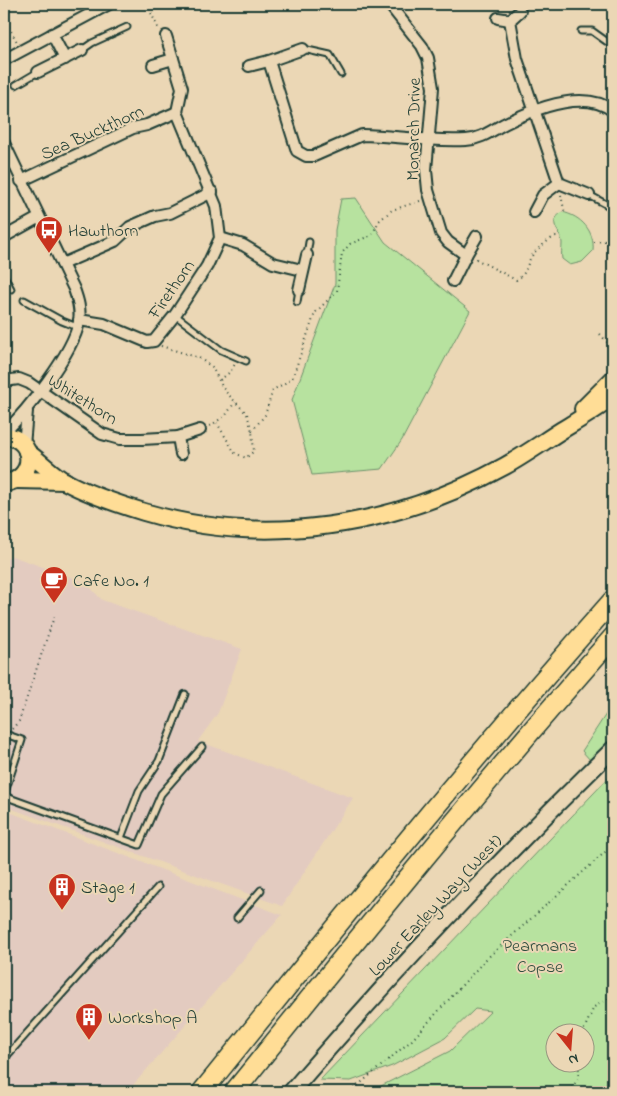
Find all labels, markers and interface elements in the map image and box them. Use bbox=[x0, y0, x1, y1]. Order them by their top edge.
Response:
street label: Monarch Drive bbox=[401, 76, 429, 181]
street label: Sea Buckthorn bbox=[37, 99, 149, 168]
bus stop icon: Hawthorn bbox=[34, 215, 64, 254]
place label: Hawthorn bbox=[68, 219, 139, 245]
street label: Firethorn bbox=[142, 255, 203, 326]
street label: Whitethorn bbox=[42, 369, 122, 433]
cafe icon: Cafe No. 1 bbox=[39, 565, 69, 604]
place label: Cafe No. 1 bbox=[73, 569, 149, 595]
street label: Lower Earley Way (West) bbox=[364, 829, 509, 983]
building icon: Stage 1 bbox=[47, 872, 77, 911]
place label: Stage 1 bbox=[81, 876, 135, 903]
park label: Pearmans Copse bbox=[503, 934, 577, 981]
building icon: Workshop A bbox=[74, 1002, 104, 1041]
place label: Workshop A bbox=[108, 1006, 197, 1032]
north arrow bbox=[544, 1024, 594, 1074]
text: N bbox=[566, 1048, 581, 1070]

